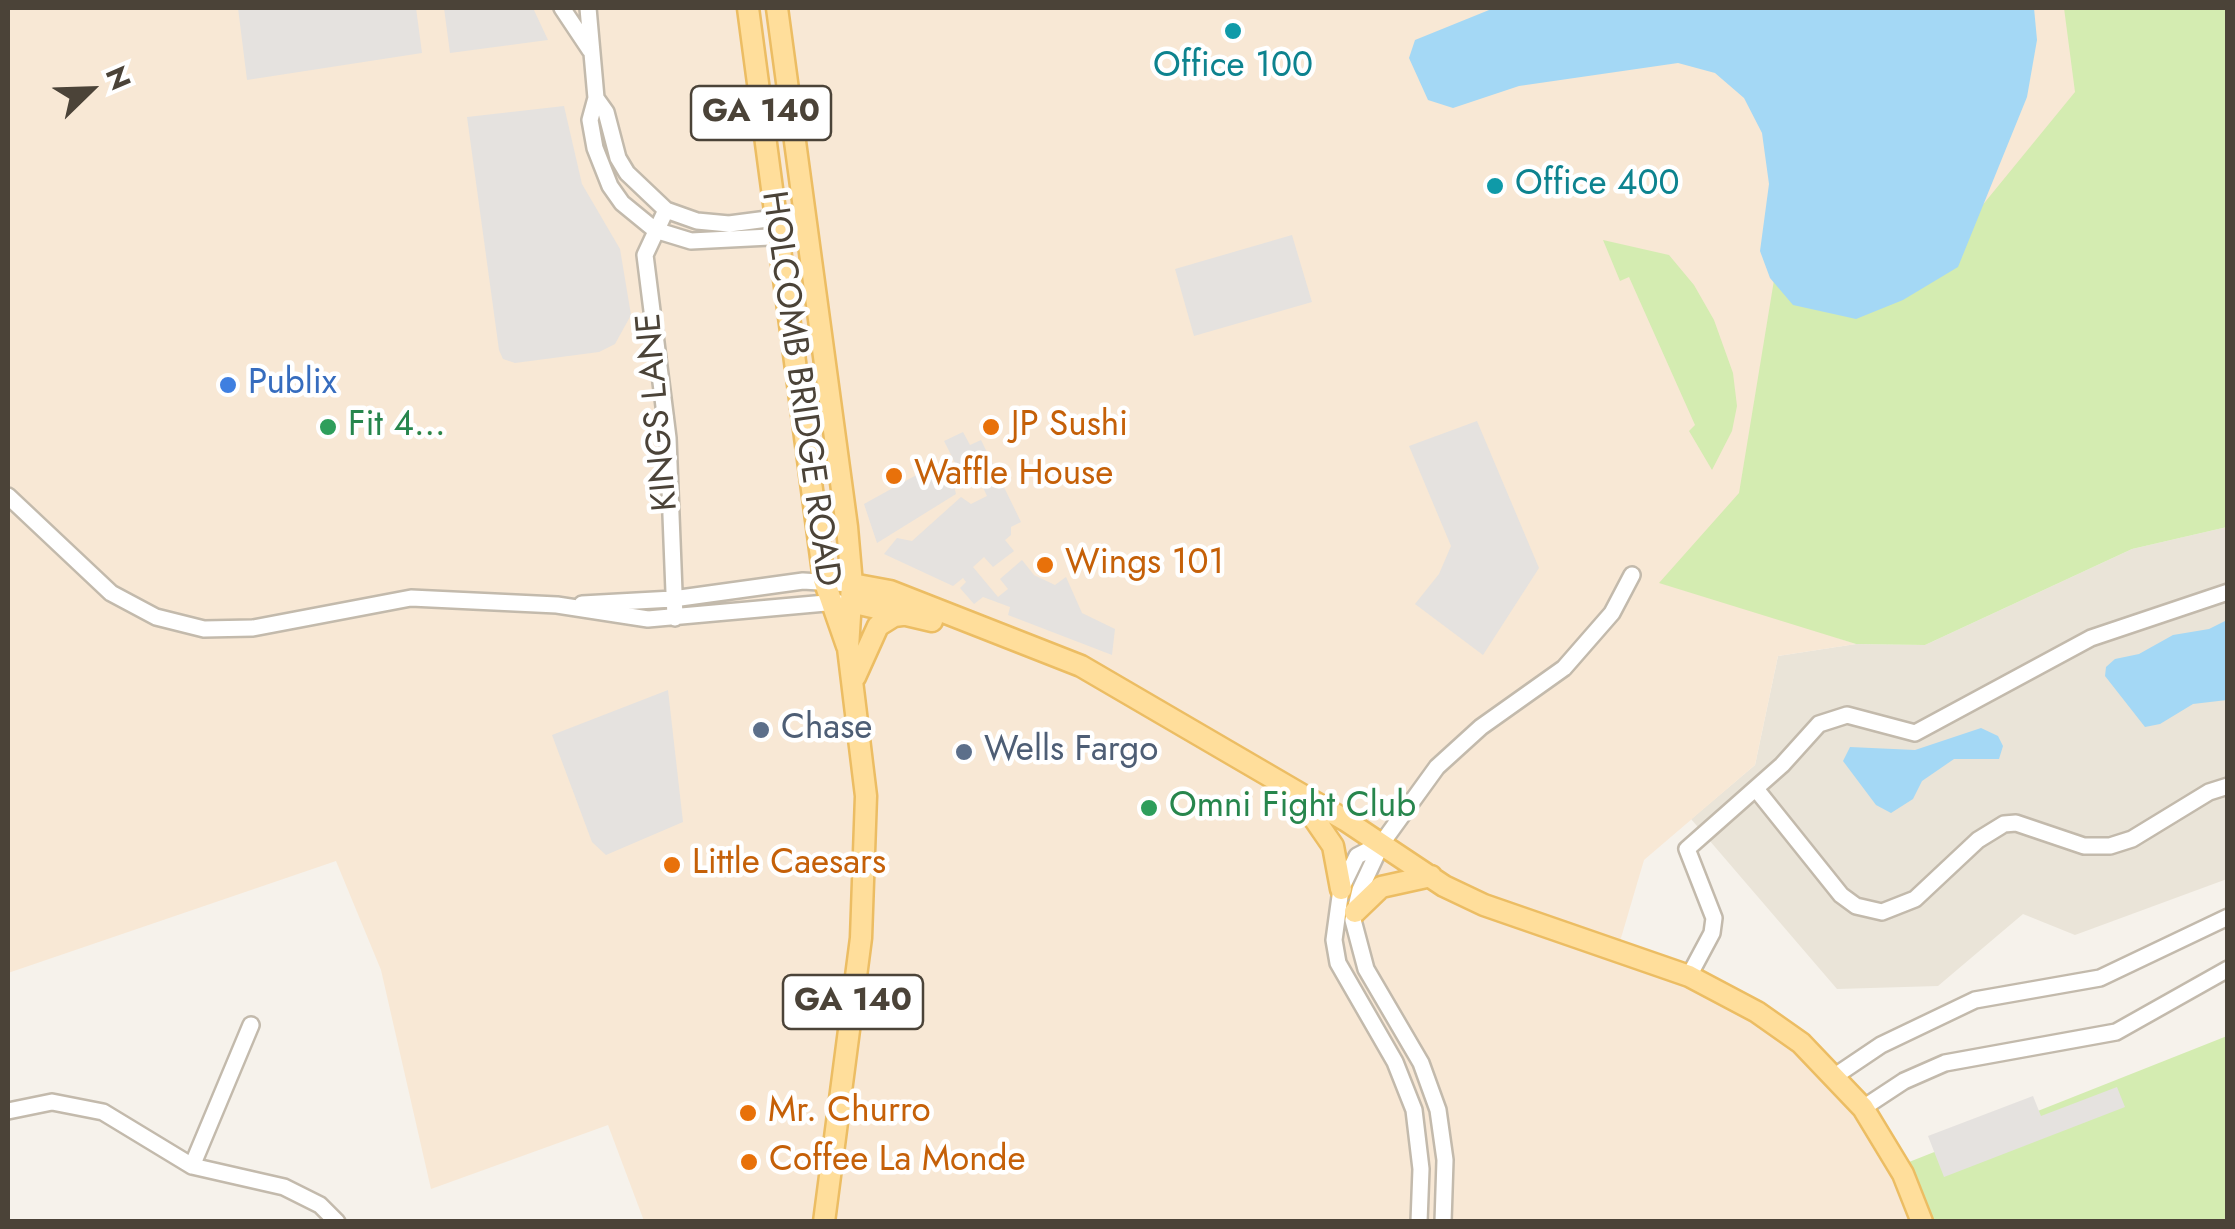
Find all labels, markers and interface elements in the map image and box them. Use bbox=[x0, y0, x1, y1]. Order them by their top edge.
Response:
marker: Office 100 bbox=[1222, 20, 1244, 42]
north arrow bbox=[40, 40, 140, 140]
place label: Office 100 bbox=[1153, 47, 1313, 89]
text: N bbox=[95, 60, 141, 96]
road number: GA 140 bbox=[691, 86, 831, 140]
place label: Office 400 bbox=[1515, 165, 1679, 207]
marker: Office 400 bbox=[1484, 175, 1506, 197]
street label: HOLCOMB BRIDGE ROAD bbox=[750, 189, 848, 589]
street label: KINGS LANE bbox=[629, 311, 689, 513]
place label: Publix bbox=[248, 364, 337, 406]
marker: Publix bbox=[217, 374, 239, 396]
place label: Fit 4... bbox=[348, 406, 445, 448]
place label: JP Sushi bbox=[1011, 406, 1128, 448]
marker: Fit 4... bbox=[317, 416, 339, 438]
marker: JP Sushi bbox=[980, 416, 1002, 438]
place label: Waffle House bbox=[914, 455, 1113, 497]
marker: Waffle House bbox=[883, 465, 905, 487]
place label: Wings 101 bbox=[1065, 544, 1224, 586]
marker: Wings 101 bbox=[1034, 554, 1056, 576]
place label: Chase bbox=[781, 709, 872, 751]
marker: Chase bbox=[750, 719, 772, 741]
place label: Wells Fargo bbox=[984, 731, 1158, 773]
marker: Wells Fargo bbox=[953, 741, 975, 763]
place label: Omni Fight Club bbox=[1169, 787, 1416, 829]
marker: Omni Fight Club bbox=[1138, 797, 1160, 819]
place label: Little Caesars bbox=[692, 844, 886, 886]
marker: Little Caesars bbox=[661, 854, 683, 876]
road number: GA 140 bbox=[783, 975, 923, 1029]
place label: Mr. Churro bbox=[768, 1092, 931, 1134]
marker: Mr. Churro bbox=[737, 1102, 759, 1124]
place label: Coffee La Monde bbox=[769, 1141, 1026, 1183]
marker: Coffee La Monde bbox=[738, 1151, 760, 1173]

